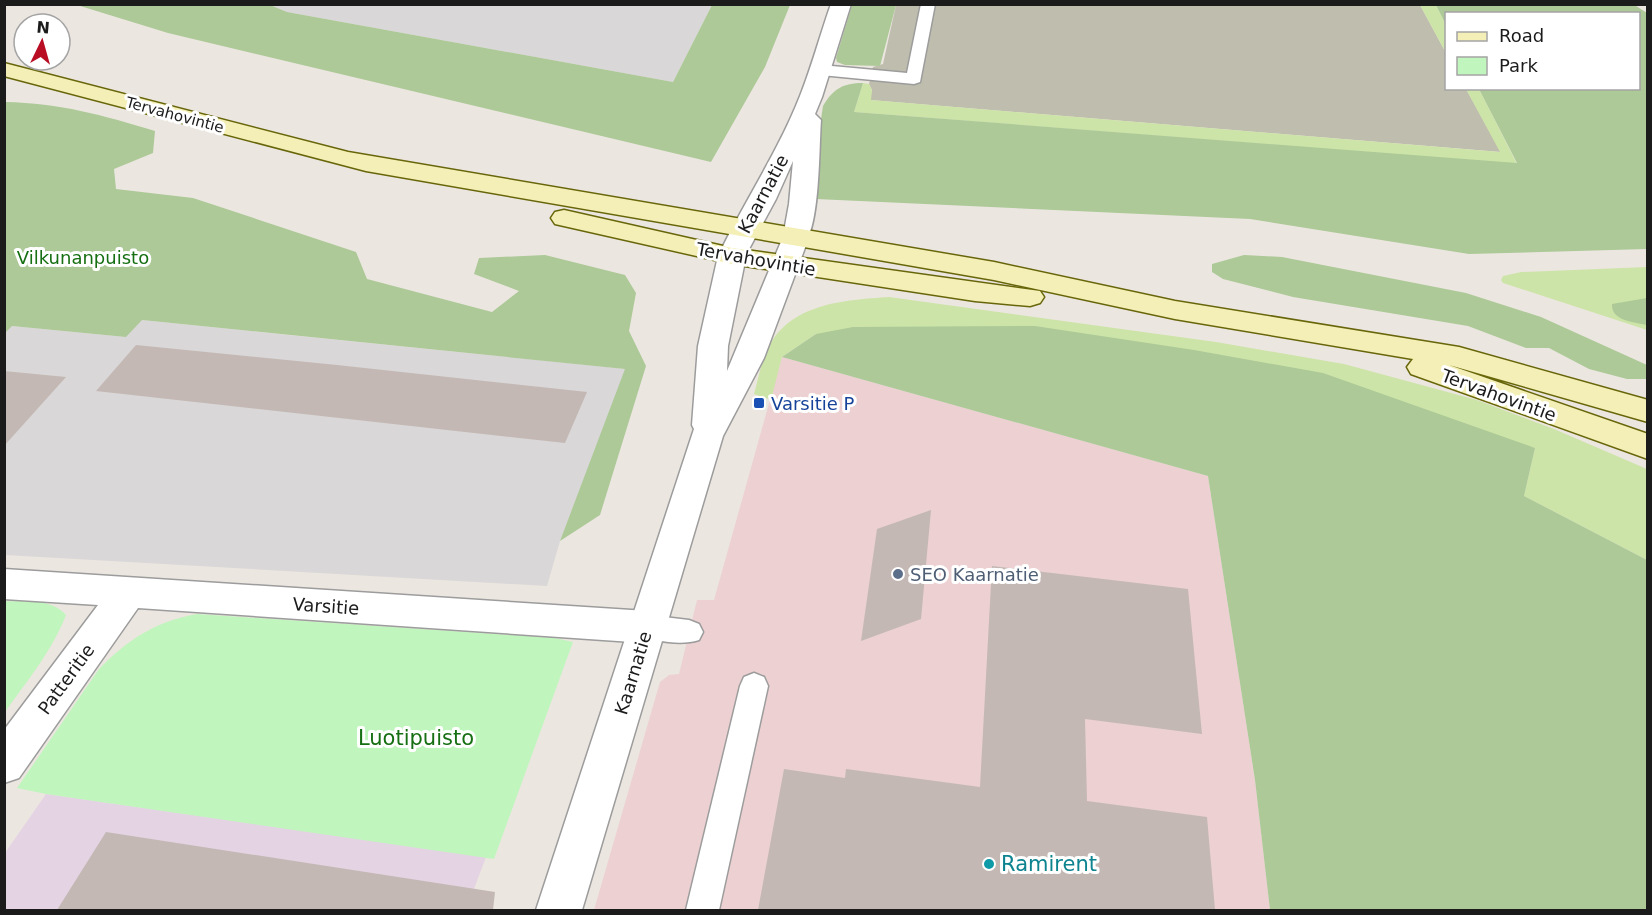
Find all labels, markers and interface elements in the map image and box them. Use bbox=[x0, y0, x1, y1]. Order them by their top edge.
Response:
north arrow bbox=[12, 12, 72, 72]
legend bbox=[1445, 12, 1640, 90]
text: N bbox=[36, 18, 51, 38]
text: Road bbox=[1499, 25, 1544, 46]
text: Park bbox=[1499, 55, 1538, 76]
street label: Tervahovintie bbox=[123, 93, 226, 137]
street label: Kaarnatie bbox=[733, 151, 793, 237]
street label: Tervahovintie bbox=[694, 238, 817, 280]
park label: Vilkunanpuisto bbox=[17, 247, 149, 268]
street label: Tervahovintie bbox=[1438, 364, 1559, 426]
place label: Varsitie P bbox=[771, 393, 855, 414]
marker: Varsitie P bbox=[752, 396, 766, 410]
place label: SEO Kaarnatie bbox=[910, 564, 1039, 585]
marker: SEO Kaarnatie bbox=[891, 567, 905, 581]
street label: Varsitie bbox=[292, 593, 360, 619]
street label: Kaarnatie bbox=[610, 629, 656, 717]
street label: Patteritie bbox=[33, 640, 99, 718]
park label: Luotipuisto bbox=[358, 726, 474, 750]
place label: Ramirent bbox=[1001, 852, 1097, 876]
marker: Ramirent bbox=[982, 857, 996, 871]

